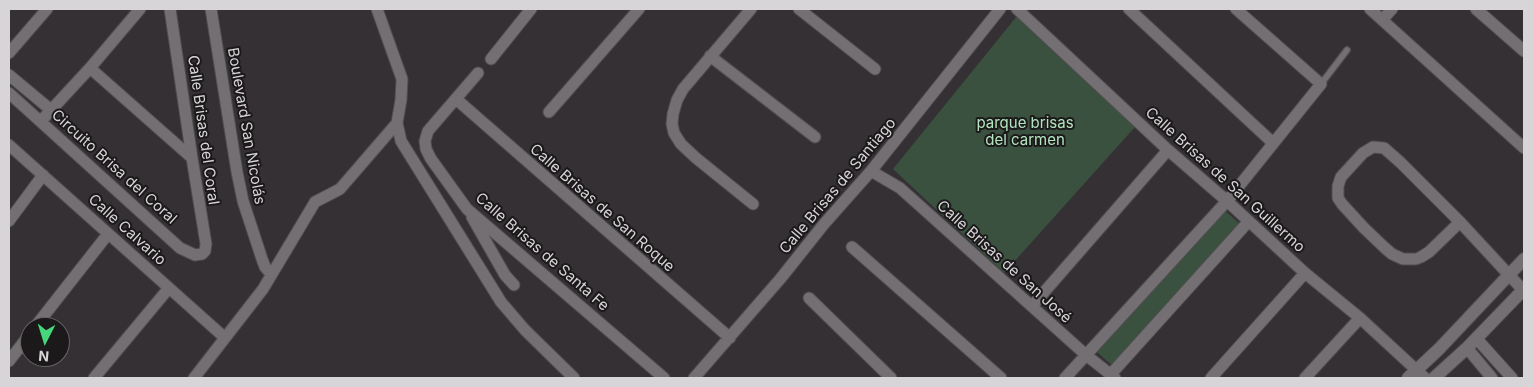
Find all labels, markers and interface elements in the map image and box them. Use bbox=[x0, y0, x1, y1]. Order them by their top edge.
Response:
street label: Boulevard San Nicolás bbox=[223, 46, 269, 206]
street label: Calle Brisas del Coral bbox=[184, 54, 222, 206]
street label: Calle Brisas de San Guillermo bbox=[1142, 104, 1308, 256]
street label: Circuito Brisa del Coral bbox=[48, 106, 180, 228]
street label: Calle Brisas de Santiago bbox=[776, 114, 900, 258]
park label: parque brisas del carmen bbox=[976, 114, 1074, 149]
street label: Calle Brisas de San Roque bbox=[526, 140, 678, 276]
street label: Calle Brisas de Santa Fe bbox=[472, 189, 612, 315]
street label: Calle Calvario bbox=[85, 191, 169, 269]
street label: Calle Brisas de San José bbox=[933, 197, 1075, 327]
north arrow bbox=[20, 317, 70, 367]
text: N bbox=[38, 348, 50, 365]

